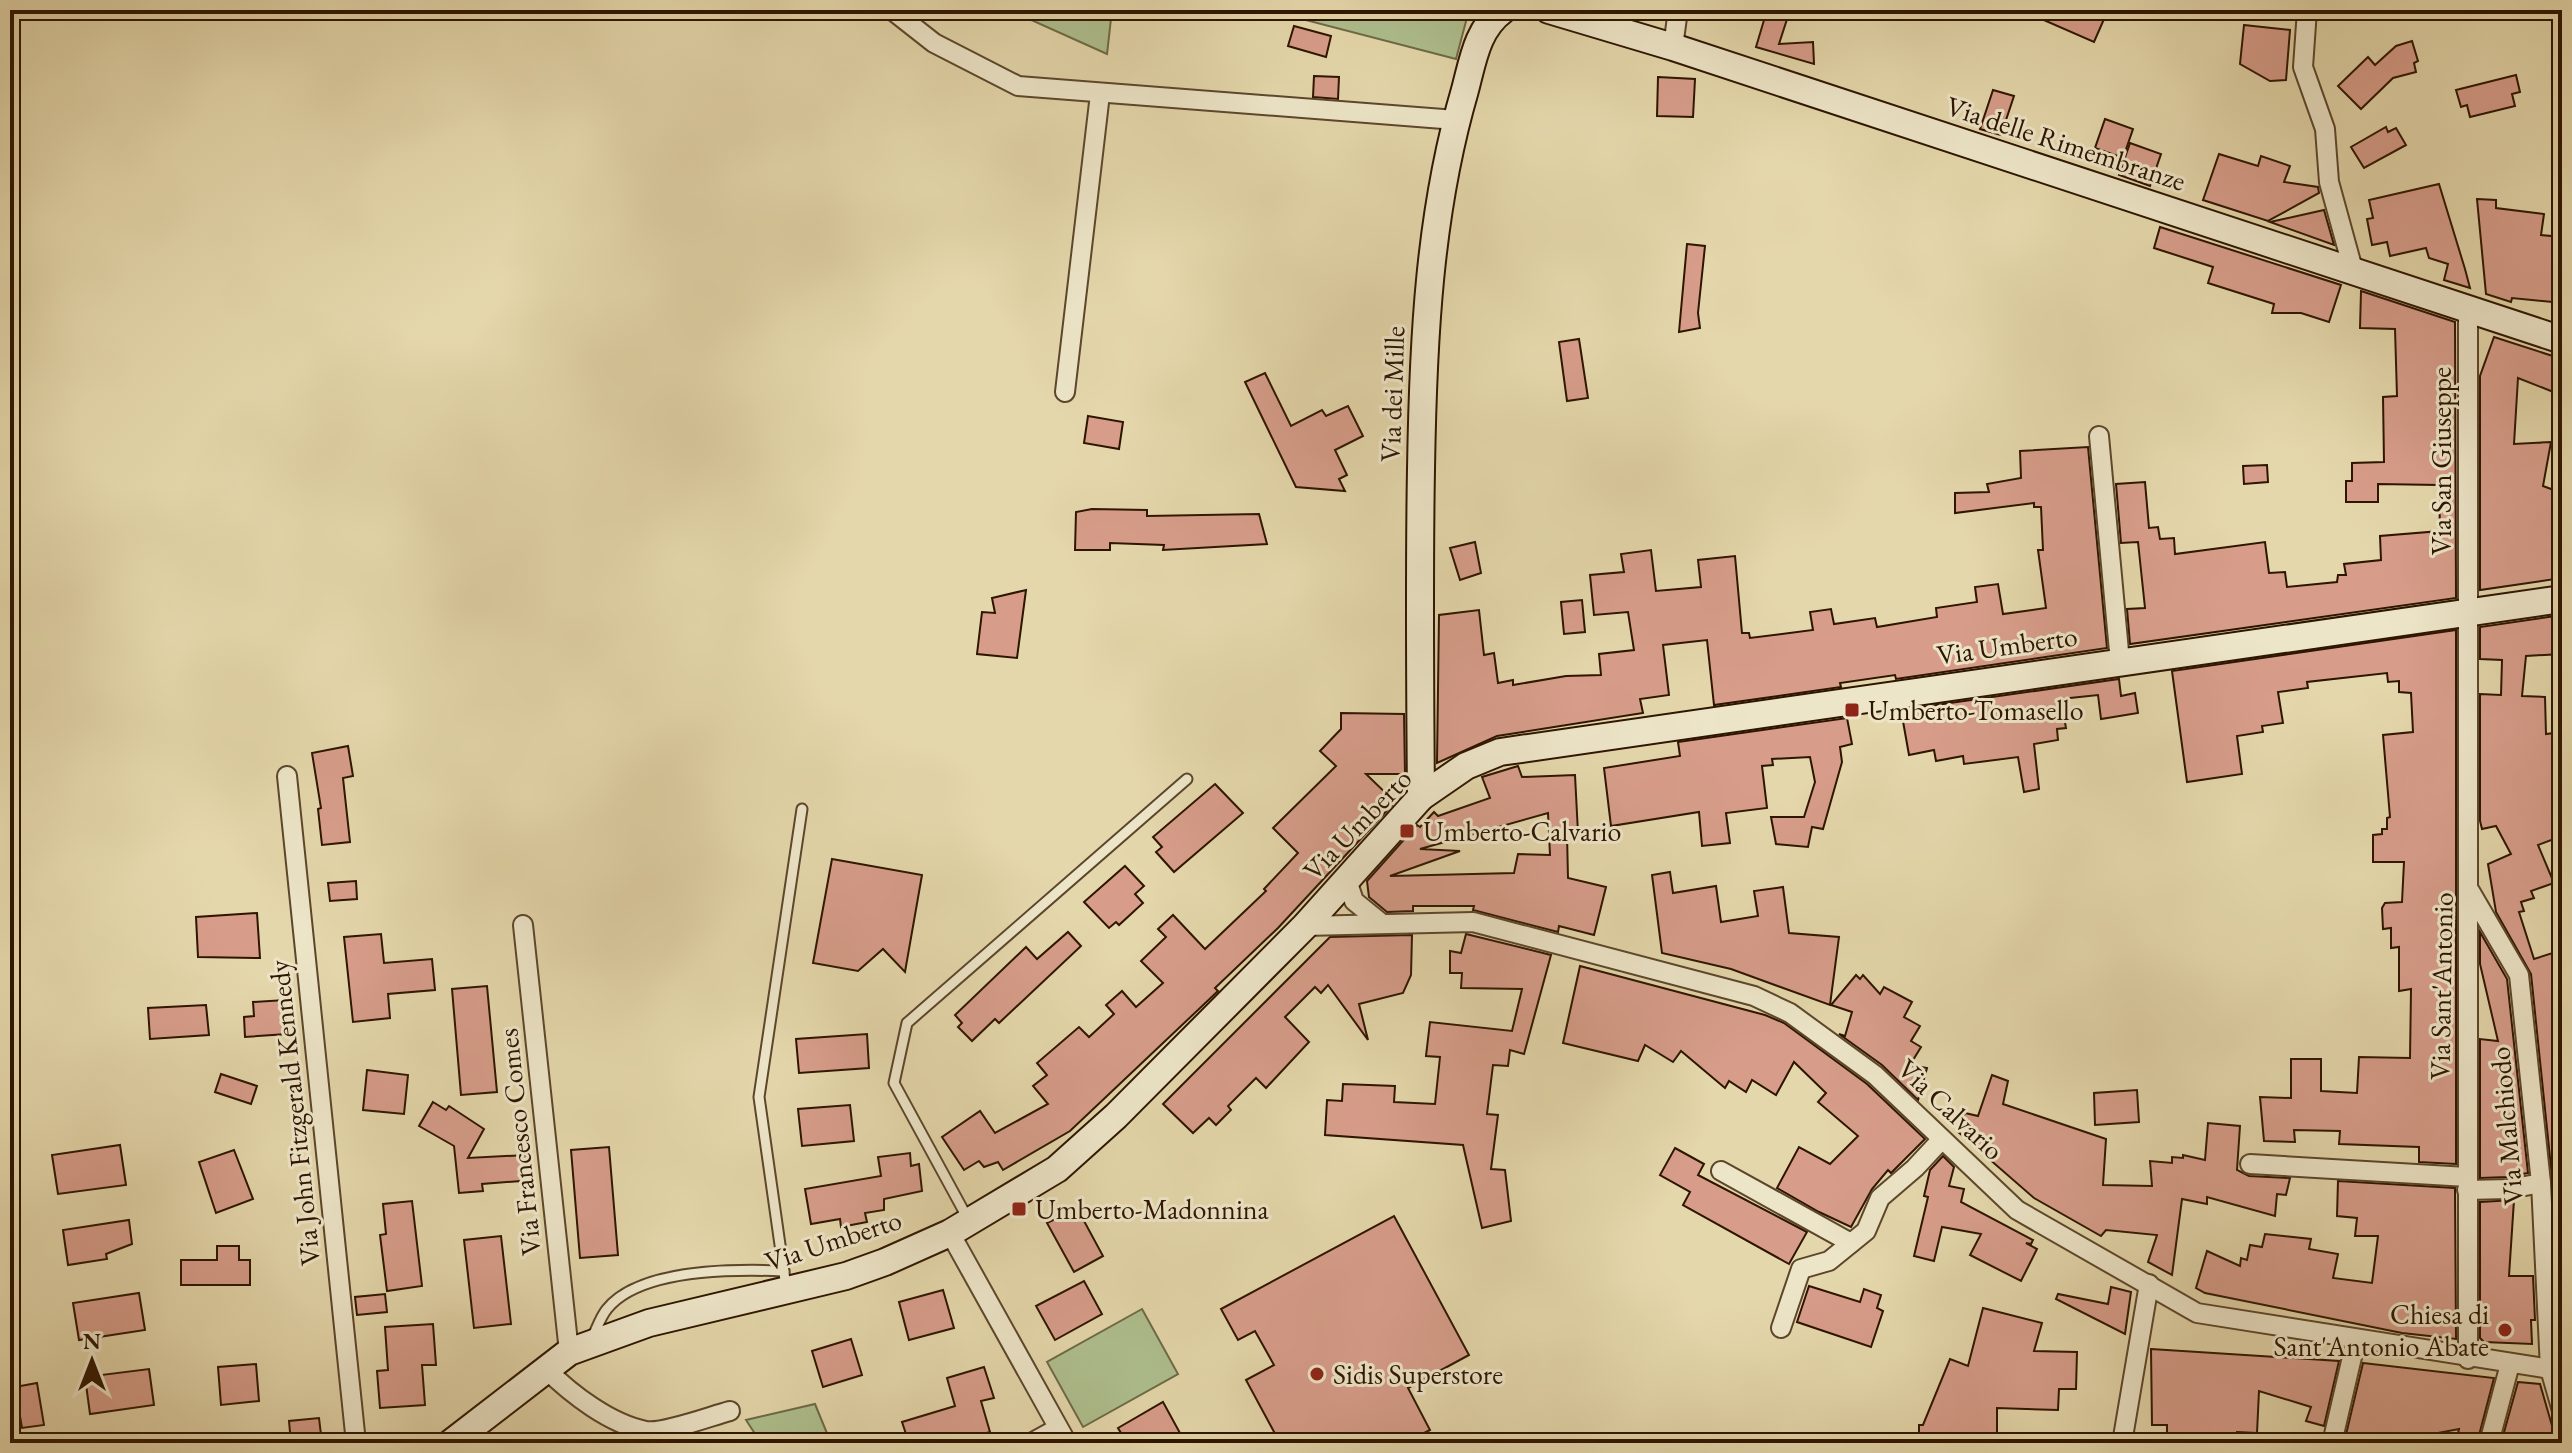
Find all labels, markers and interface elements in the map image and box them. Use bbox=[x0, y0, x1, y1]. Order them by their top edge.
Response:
street label: Via delle Rimembranze bbox=[1942, 87, 2190, 199]
street label: Via dei Mille bbox=[1372, 325, 1412, 463]
street label: Via San Giuseppe bbox=[2423, 367, 2459, 555]
street label: Via Umberto bbox=[1934, 617, 2080, 673]
place label: Umberto-Tomasello bbox=[1868, 692, 2084, 728]
marker: Umberto-Tomasello bbox=[1843, 701, 1861, 719]
street label: Via Umberto bbox=[1295, 761, 1419, 887]
place label: Umberto-Calvario bbox=[1423, 813, 1621, 849]
marker: Umberto-Calvario bbox=[1398, 822, 1416, 840]
street label: Via Sant'Antonio bbox=[2421, 892, 2461, 1080]
street label: Via John Fitzgerald Kennedy bbox=[260, 958, 328, 1268]
street label: Via Francesco Comes bbox=[489, 1027, 549, 1257]
street label: Via Malchiodo bbox=[2481, 1045, 2531, 1207]
street label: Via Calvario bbox=[1890, 1051, 2012, 1167]
place label: Umberto-Madonnina bbox=[1035, 1191, 1270, 1227]
marker: Umberto-Madonnina bbox=[1010, 1200, 1028, 1218]
street label: Via Umberto bbox=[760, 1201, 906, 1279]
place label: Chiesa di Sant'Antonio Abate bbox=[2274, 1296, 2489, 1364]
north arrow bbox=[52, 1321, 132, 1401]
marker: Chiesa di Sant'Antonio Abate bbox=[2496, 1321, 2514, 1339]
text: N bbox=[83, 1327, 101, 1356]
place label: Sidis Superstore bbox=[1333, 1356, 1503, 1392]
marker: Sidis Superstore bbox=[1308, 1365, 1326, 1383]

